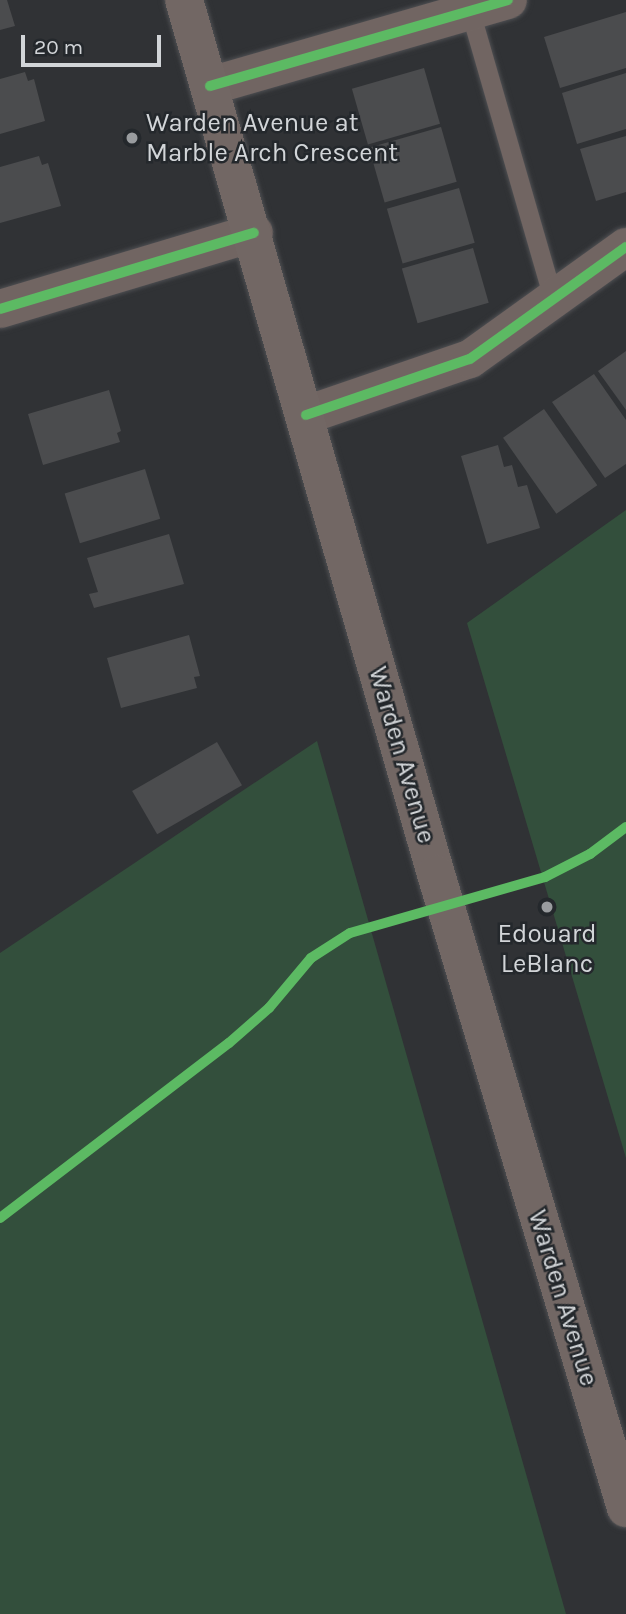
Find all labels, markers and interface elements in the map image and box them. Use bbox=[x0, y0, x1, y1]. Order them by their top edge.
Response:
scale bar bbox=[24, 21, 164, 65]
text: 20 m bbox=[34, 35, 83, 59]
place label: Warden Avenue at Marble Arch Crescent bbox=[146, 107, 398, 168]
marker: Warden Avenue at Marble Arch Crescent bbox=[124, 130, 140, 146]
street label: Warden Avenue bbox=[362, 663, 442, 847]
marker: Edouard LeBlanc bbox=[539, 899, 555, 915]
place label: Edouard LeBlanc bbox=[497, 918, 597, 979]
street label: Warden Avenue bbox=[521, 1206, 605, 1390]

